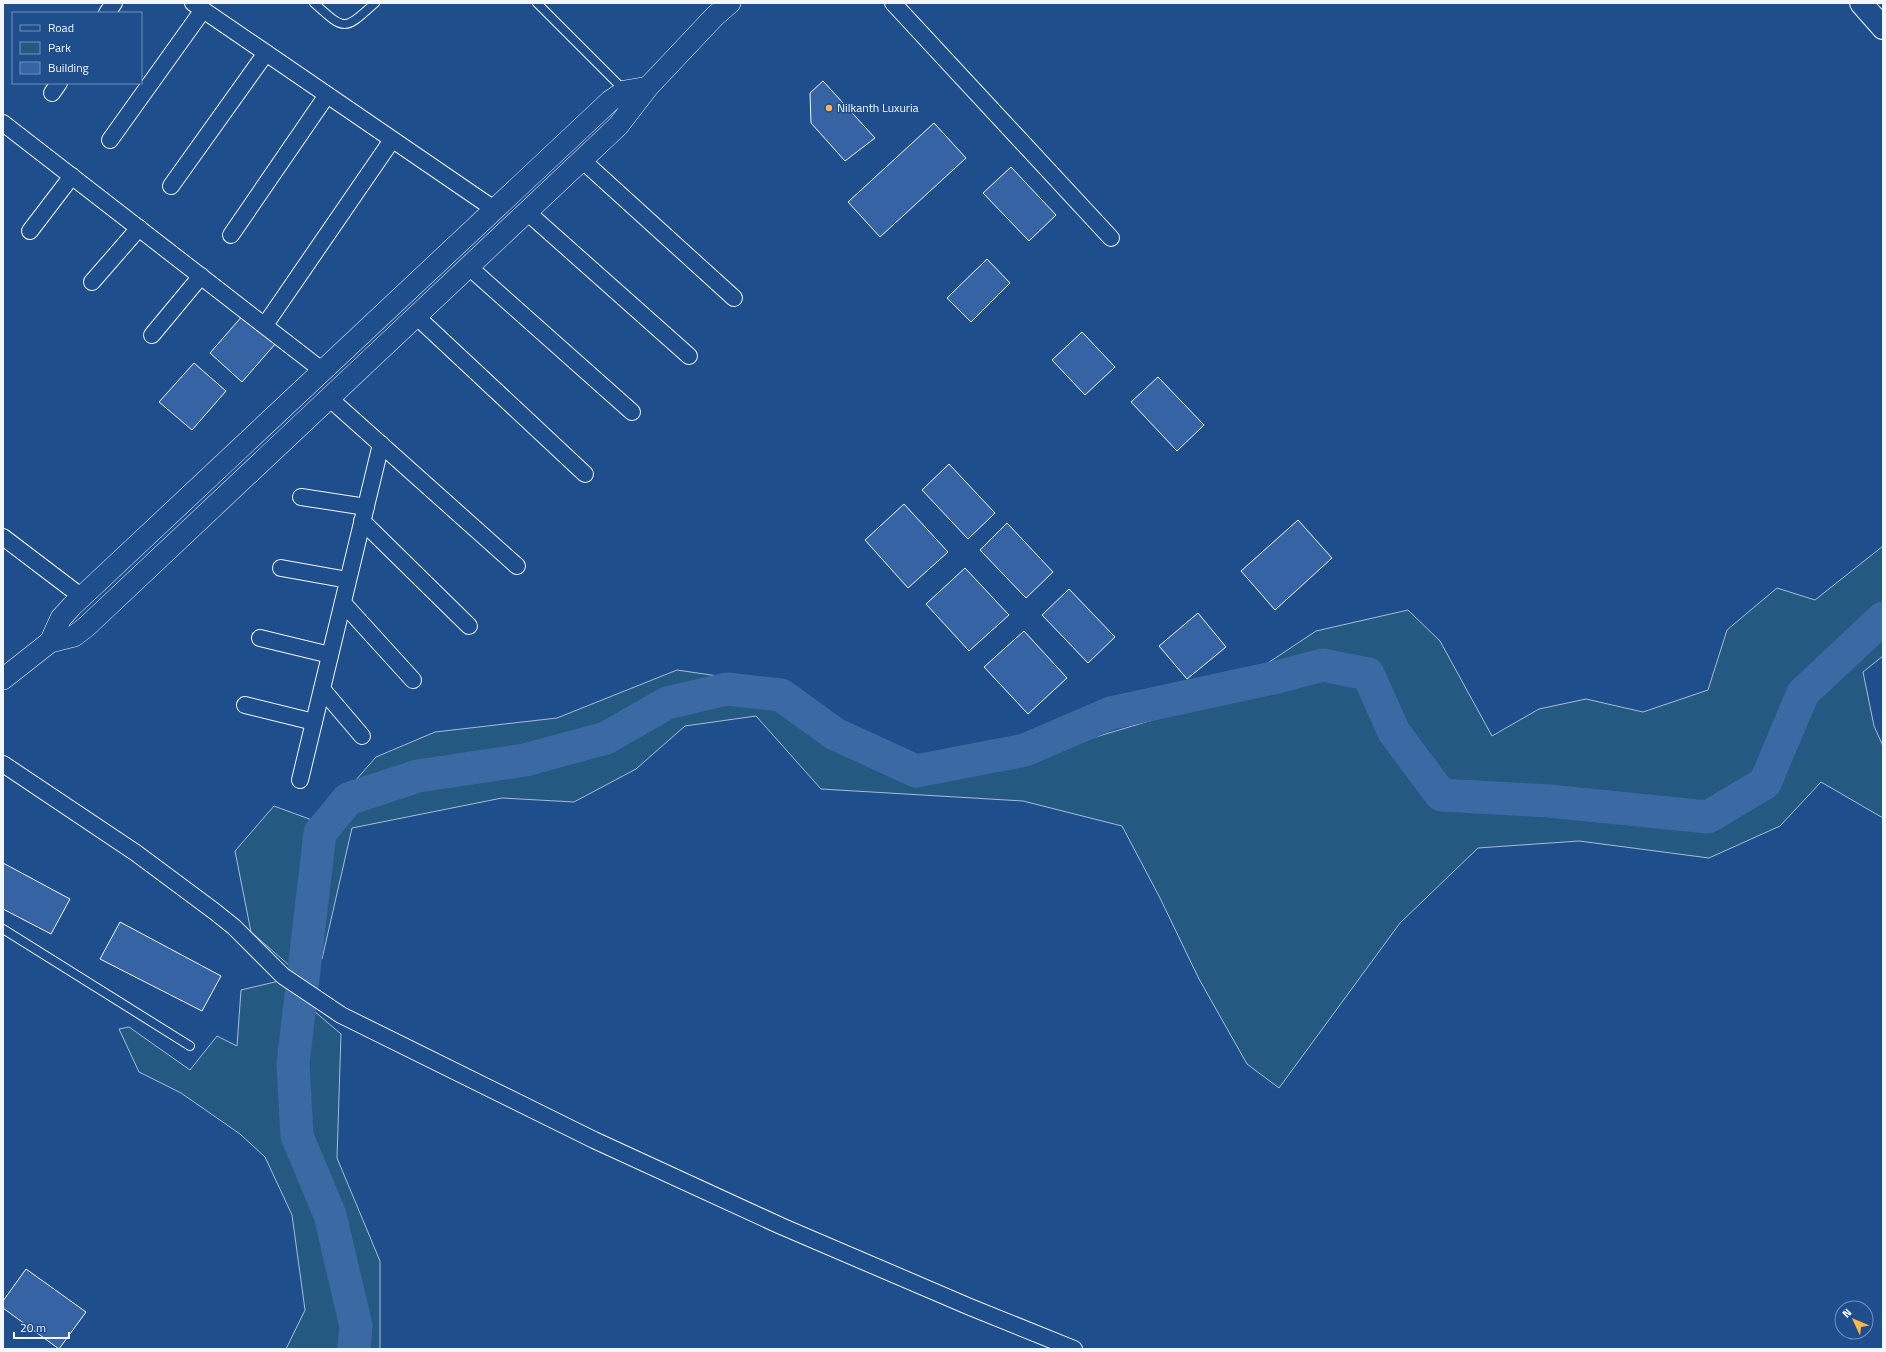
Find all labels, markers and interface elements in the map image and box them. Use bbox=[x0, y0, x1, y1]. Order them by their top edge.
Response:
legend bbox=[12, 12, 142, 84]
text: Road bbox=[48, 18, 74, 37]
text: Park bbox=[48, 38, 71, 57]
text: Building bbox=[48, 58, 89, 77]
place label: Nilkanth Luxuria bbox=[837, 98, 919, 117]
marker: Nilkanth Luxuria bbox=[824, 103, 834, 113]
north arrow bbox=[1834, 1300, 1874, 1340]
text: N bbox=[1838, 1305, 1855, 1321]
scale bar bbox=[14, 1314, 69, 1340]
text: 20 m bbox=[20, 1318, 46, 1337]

